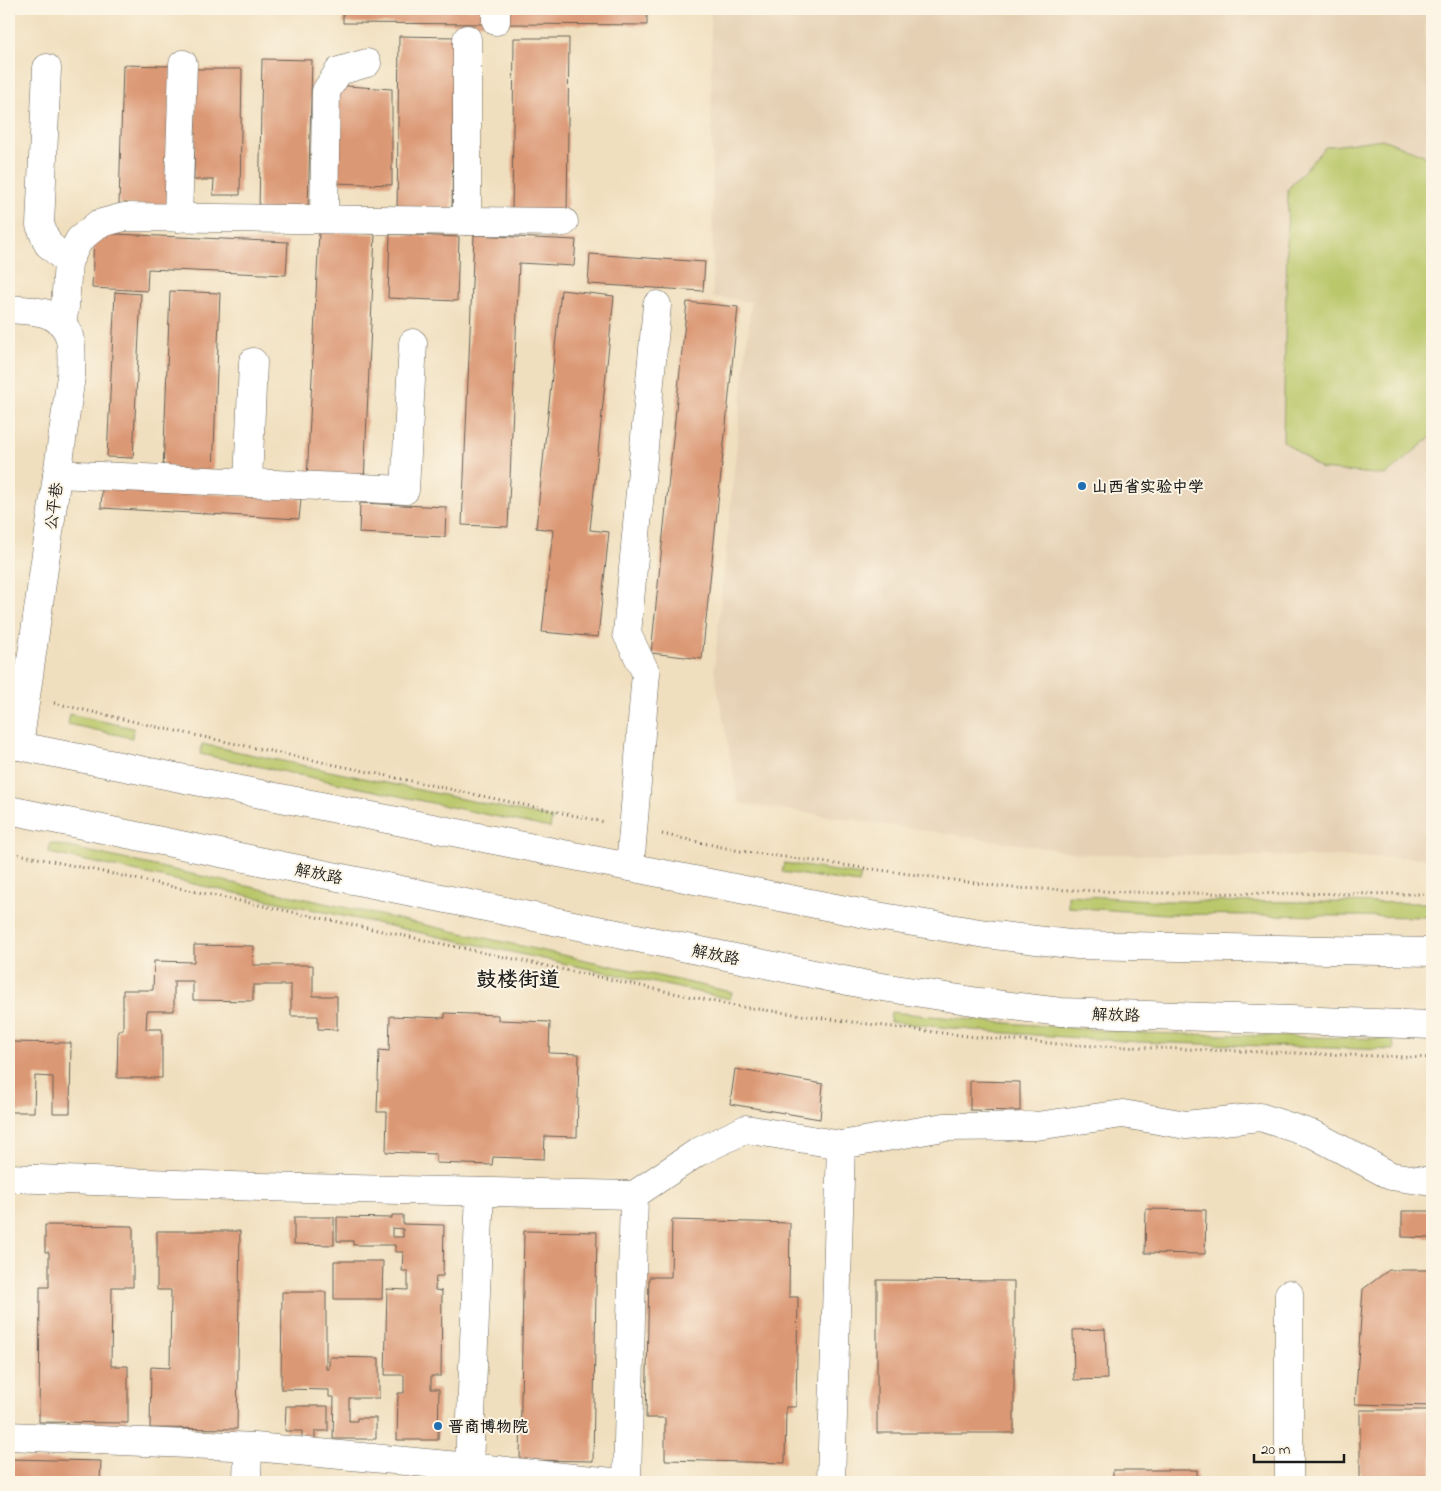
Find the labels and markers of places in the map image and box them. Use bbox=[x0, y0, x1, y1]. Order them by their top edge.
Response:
place label: 山西省实验中学 bbox=[1092, 476, 1204, 500]
marker: 山西省实验中学 bbox=[1076, 480, 1088, 492]
place label: 晋商博物院 bbox=[448, 1416, 528, 1440]
marker: 晋商博物院 bbox=[432, 1420, 444, 1432]

